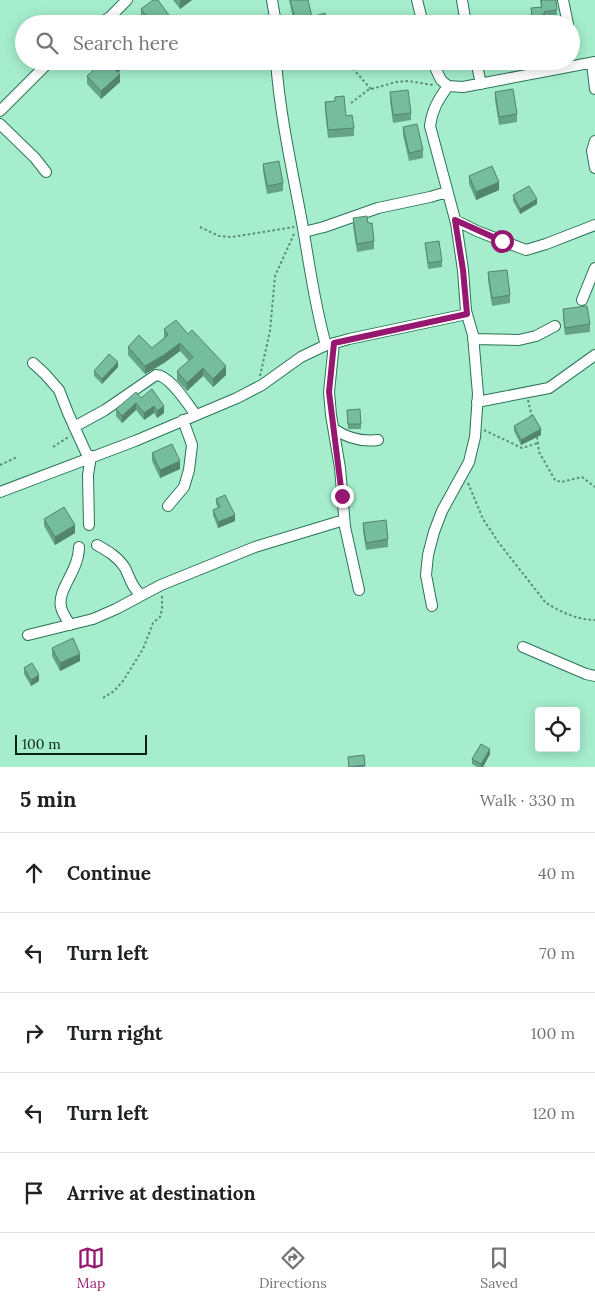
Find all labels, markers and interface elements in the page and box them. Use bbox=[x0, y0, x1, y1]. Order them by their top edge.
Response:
search box bbox=[15, 15, 580, 70]
icon: search bbox=[33, 29, 61, 57]
text: Search here bbox=[73, 31, 179, 55]
route start bbox=[491, 230, 514, 253]
route end bbox=[331, 485, 354, 508]
map controls bbox=[535, 707, 580, 752]
button: locate bbox=[535, 707, 580, 752]
scale bar bbox=[15, 732, 148, 755]
text: 100 m bbox=[22, 735, 61, 753]
text: 5 min bbox=[20, 786, 76, 813]
text: Walk · 330 m bbox=[480, 790, 575, 810]
icon: ahead bbox=[20, 859, 48, 887]
text: Continue bbox=[67, 861, 151, 885]
text: 40 m bbox=[538, 863, 575, 883]
icon: left bbox=[20, 939, 48, 967]
text: Turn left bbox=[67, 941, 148, 965]
text: 70 m bbox=[539, 943, 575, 963]
icon: right bbox=[20, 1019, 48, 1047]
text: Turn right bbox=[67, 1021, 163, 1045]
text: 100 m bbox=[531, 1023, 575, 1043]
icon: left bbox=[20, 1099, 48, 1127]
text: Turn left bbox=[67, 1101, 148, 1125]
text: 120 m bbox=[532, 1103, 575, 1123]
icon: arrive bbox=[20, 1179, 48, 1207]
text: Arrive at destination bbox=[67, 1181, 256, 1205]
tab: Map bbox=[77, 1244, 105, 1292]
tab: Directions bbox=[259, 1244, 327, 1292]
tab: Saved bbox=[480, 1244, 518, 1292]

